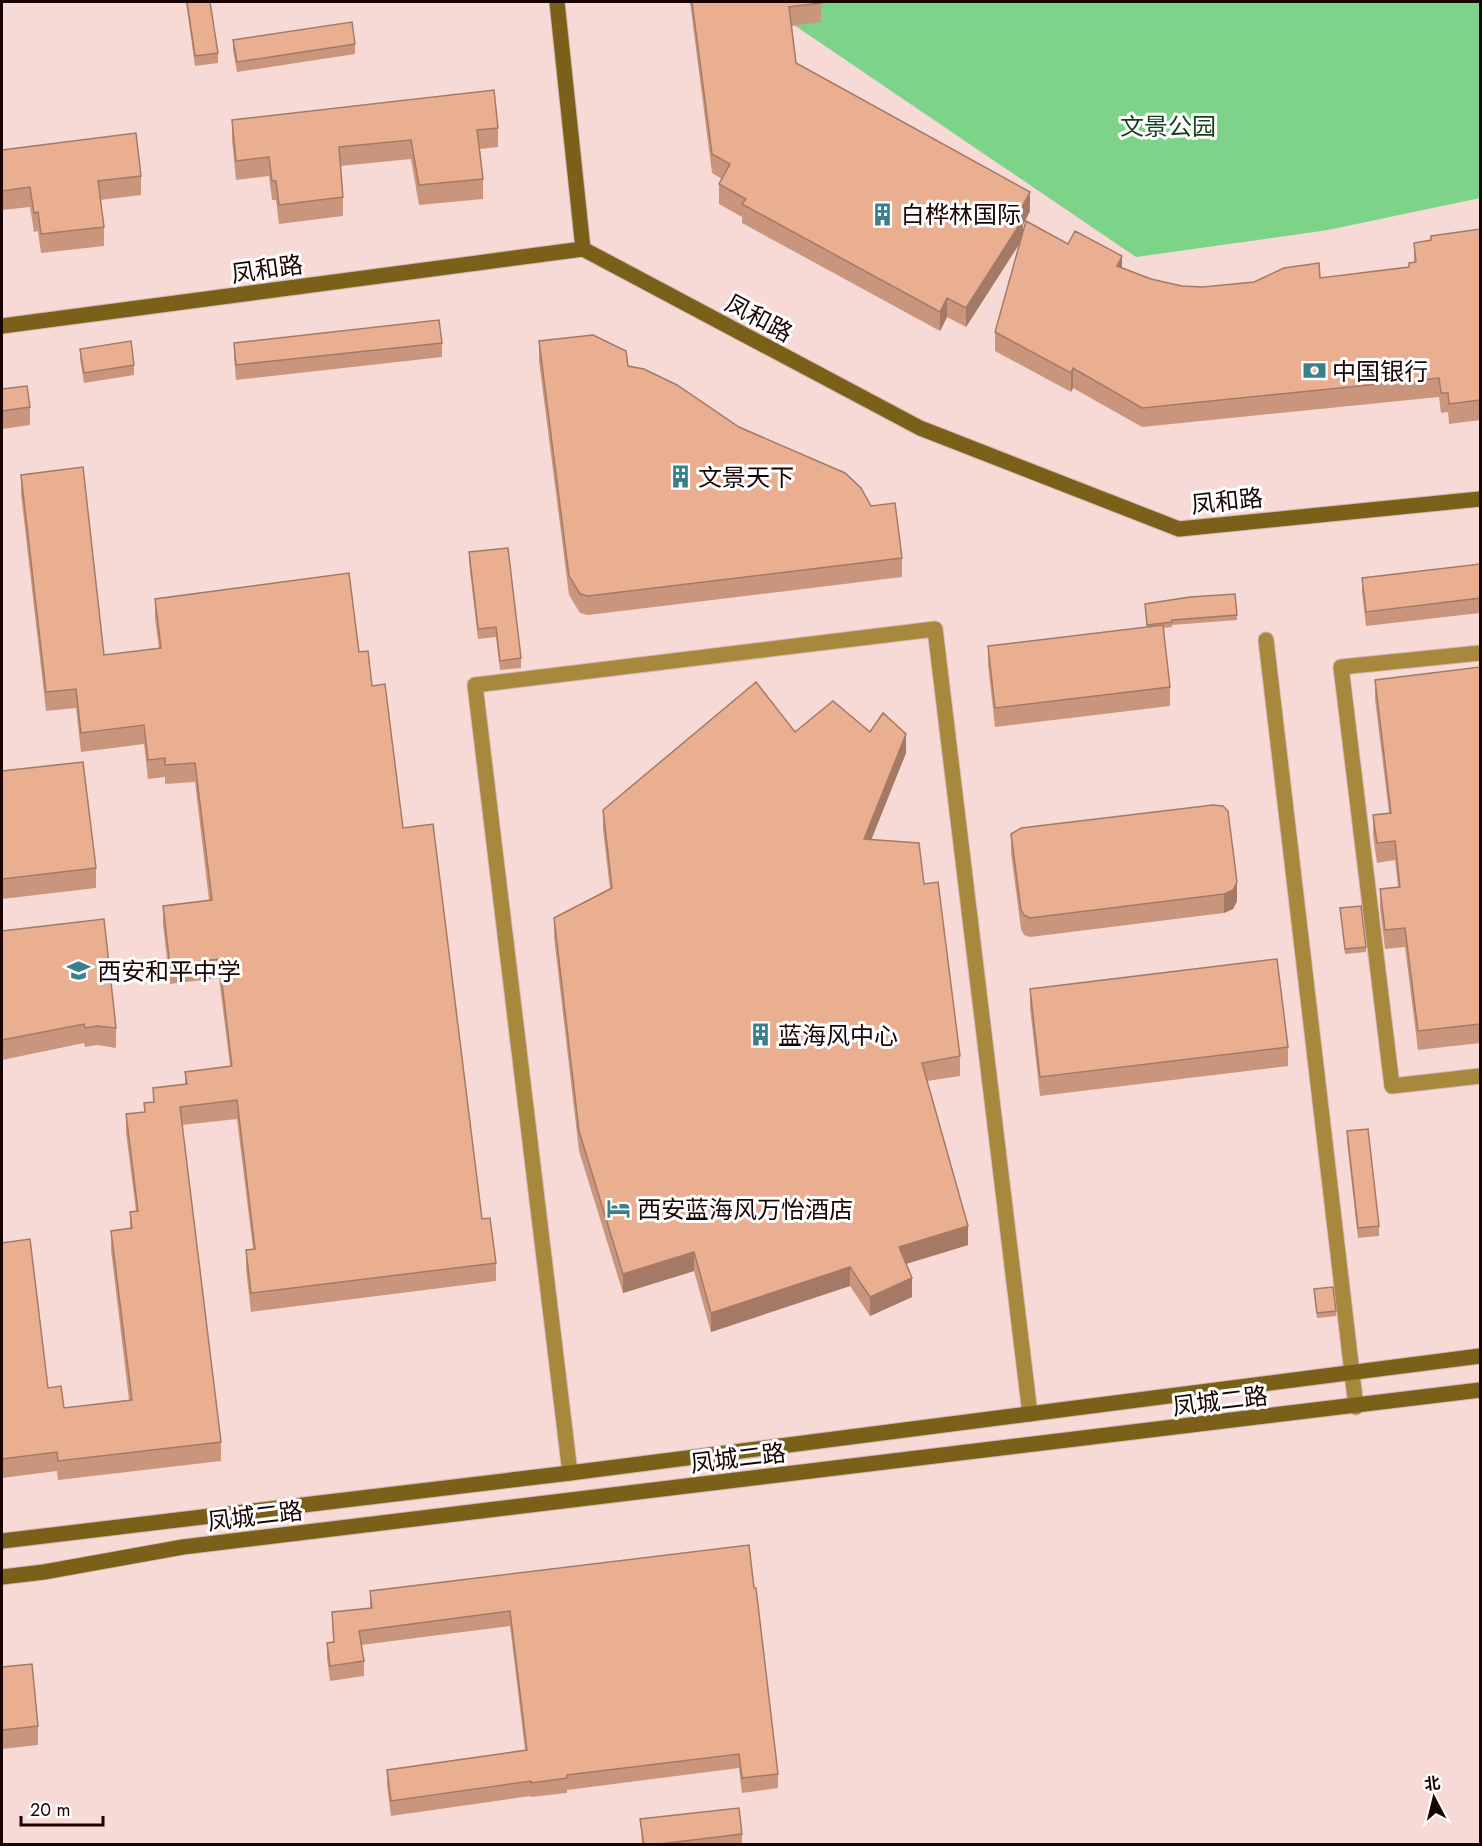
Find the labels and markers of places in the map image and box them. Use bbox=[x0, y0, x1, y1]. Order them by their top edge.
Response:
place label: 白桦林国际 bbox=[901, 197, 1021, 232]
building icon: 白桦林国际 bbox=[870, 201, 896, 227]
place label: 中国银行 bbox=[1332, 354, 1428, 389]
bank icon: 中国银行 bbox=[1301, 358, 1327, 384]
place label: 文景天下 bbox=[698, 460, 794, 495]
building icon: 文景天下 bbox=[667, 464, 693, 490]
place label: 西安和平中学 bbox=[97, 954, 241, 989]
school or university icon: 西安和平中学 bbox=[66, 958, 92, 984]
place label: 蓝海风中心 bbox=[778, 1018, 898, 1053]
building icon: 蓝海风中心 bbox=[747, 1022, 773, 1048]
place label: 西安蓝海风万怡酒店 bbox=[637, 1192, 853, 1227]
hotel icon: 西安蓝海风万怡酒店 bbox=[606, 1196, 632, 1222]

